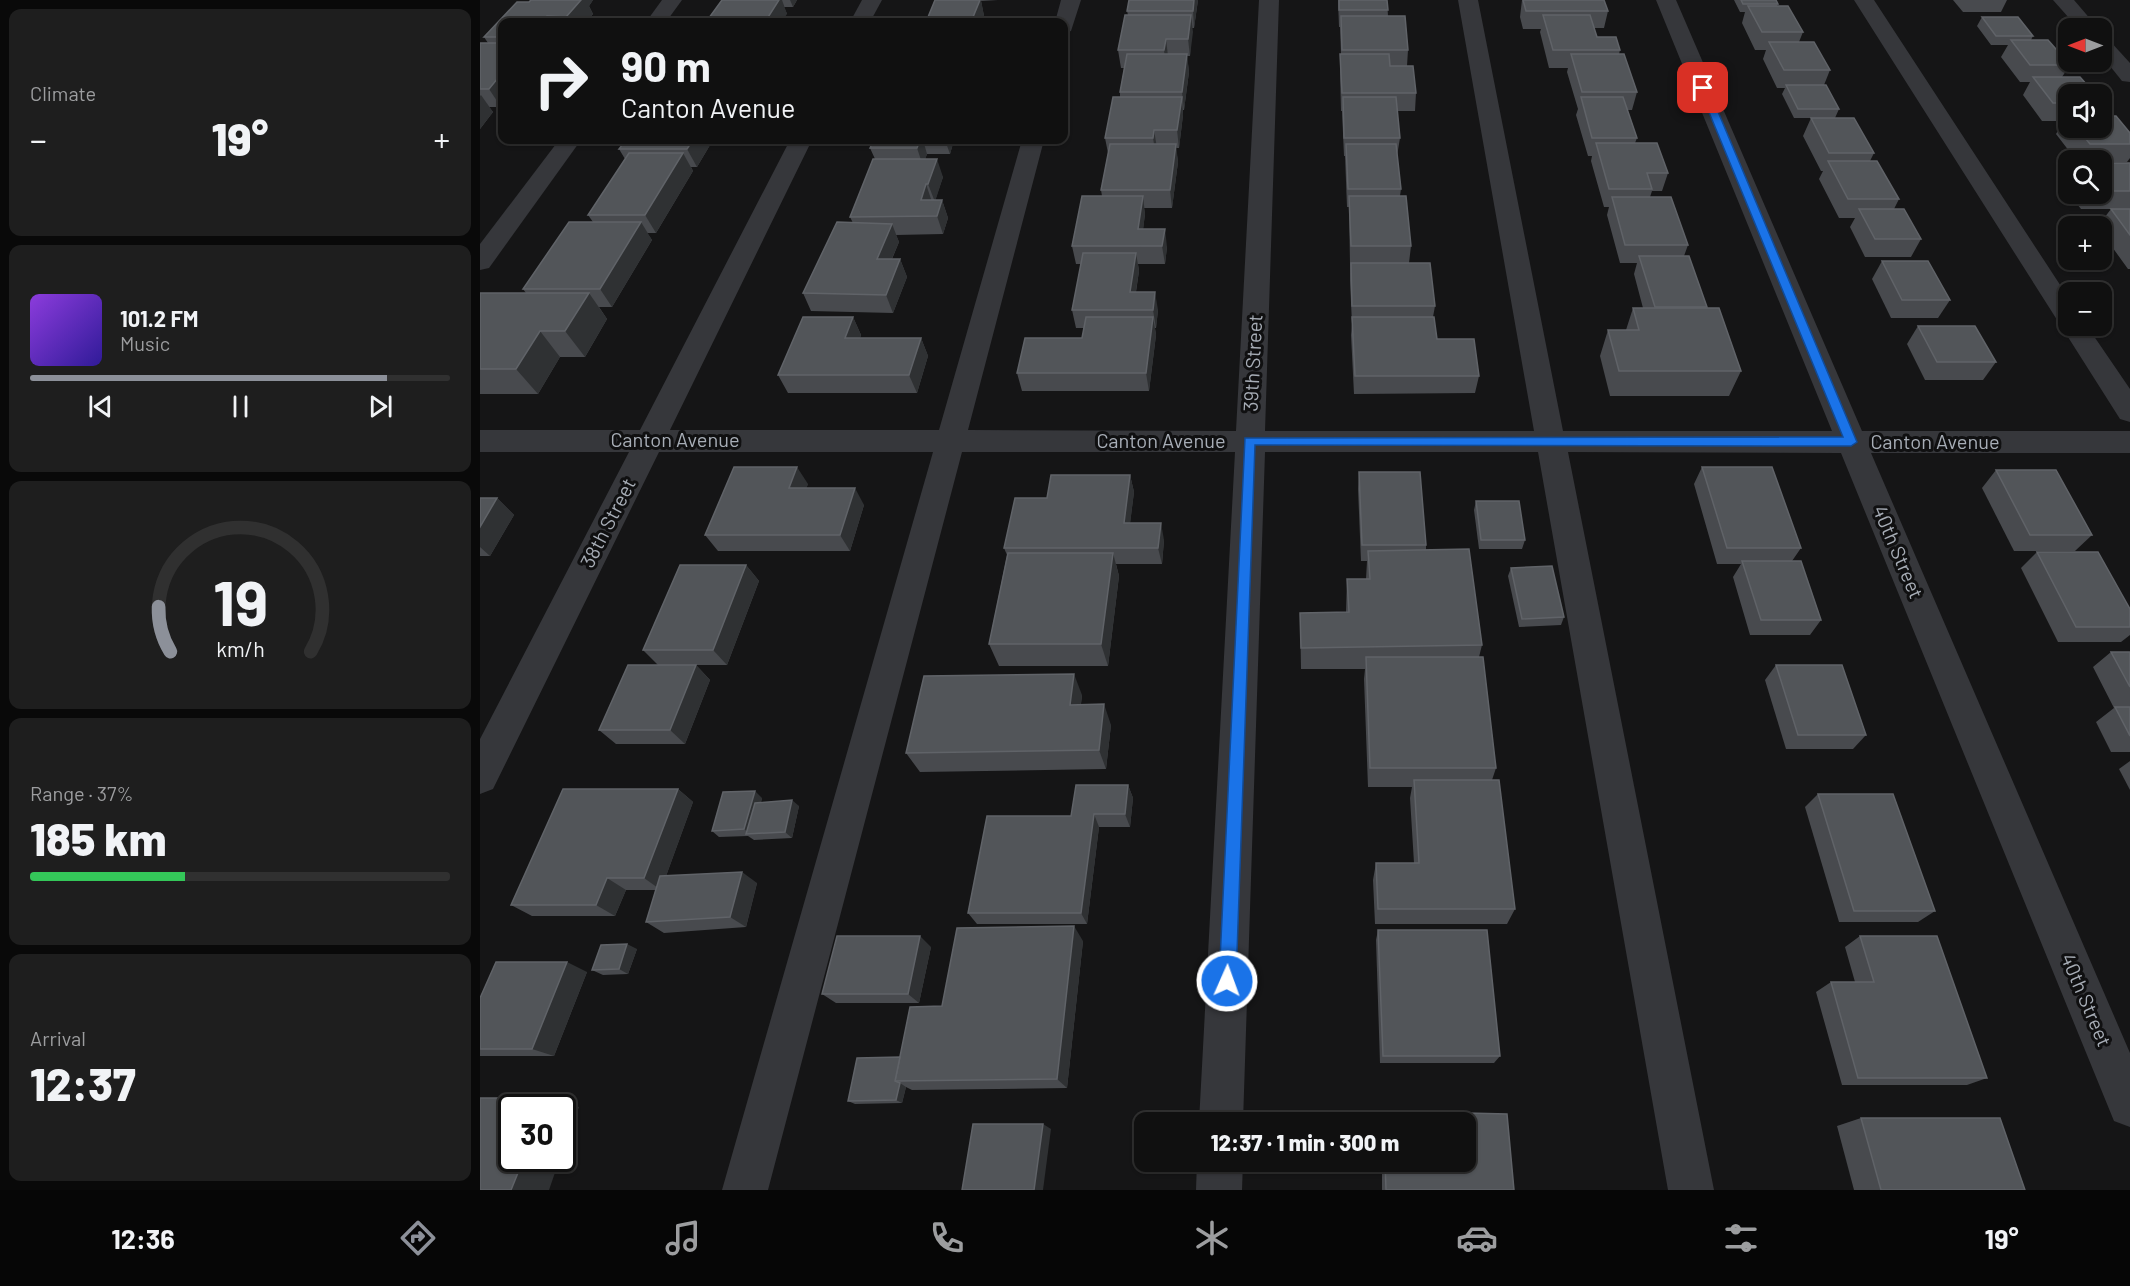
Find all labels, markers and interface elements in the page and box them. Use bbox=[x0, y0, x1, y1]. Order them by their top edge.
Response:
north arrow bbox=[2058, 18, 2112, 72]
map controls bbox=[2058, 18, 2112, 336]
text: 90 m bbox=[621, 40, 711, 90]
icon: right bbox=[522, 42, 600, 120]
pin bbox=[1677, 62, 1728, 113]
icon: arrive bbox=[1686, 71, 1719, 104]
text: Climate bbox=[30, 81, 96, 105]
button: sound bbox=[2058, 84, 2112, 138]
text: Canton Avenue bbox=[621, 91, 795, 123]
text: 19° bbox=[212, 111, 268, 165]
text: − bbox=[30, 119, 47, 159]
text: + bbox=[434, 119, 450, 159]
button: search bbox=[2058, 150, 2112, 204]
button: + bbox=[2058, 216, 2112, 270]
button: − bbox=[2058, 282, 2112, 336]
text: 101.2 FM bbox=[120, 305, 199, 331]
street label: 39th Street bbox=[1237, 314, 1267, 412]
text: Music bbox=[120, 331, 170, 355]
icon: previous bbox=[84, 390, 117, 423]
icon: pause bbox=[224, 390, 257, 423]
icon: next bbox=[364, 390, 397, 423]
street label: Canton Avenue bbox=[610, 427, 740, 451]
street label: Canton Avenue bbox=[1096, 428, 1226, 452]
street label: Canton Avenue bbox=[1870, 429, 2000, 453]
street label: 38th Street bbox=[574, 474, 640, 571]
street label: 40th Street bbox=[1869, 501, 1929, 602]
text: 19 bbox=[212, 564, 268, 638]
text: km/h bbox=[216, 636, 264, 661]
text: Range · 37% bbox=[30, 781, 134, 805]
text: 185 km bbox=[30, 811, 167, 865]
position arrow bbox=[1195, 949, 1259, 1013]
street label: 40th Street bbox=[2057, 949, 2117, 1050]
text: Arrival bbox=[30, 1026, 86, 1050]
text: 12:37 bbox=[30, 1056, 136, 1110]
speed limit sign: 30 bbox=[498, 1094, 576, 1172]
text: 12:37 · 1 min · 300 m bbox=[1211, 1129, 1399, 1155]
icon: directions bbox=[397, 1217, 439, 1259]
icon: music bbox=[662, 1217, 704, 1259]
icon: phone bbox=[926, 1217, 968, 1259]
icon: climate bbox=[1191, 1217, 1233, 1259]
icon: car bbox=[1456, 1217, 1498, 1259]
icon: filters bbox=[1720, 1217, 1762, 1259]
text: 12:36 bbox=[111, 1222, 175, 1254]
text: 19° bbox=[1985, 1222, 2019, 1254]

